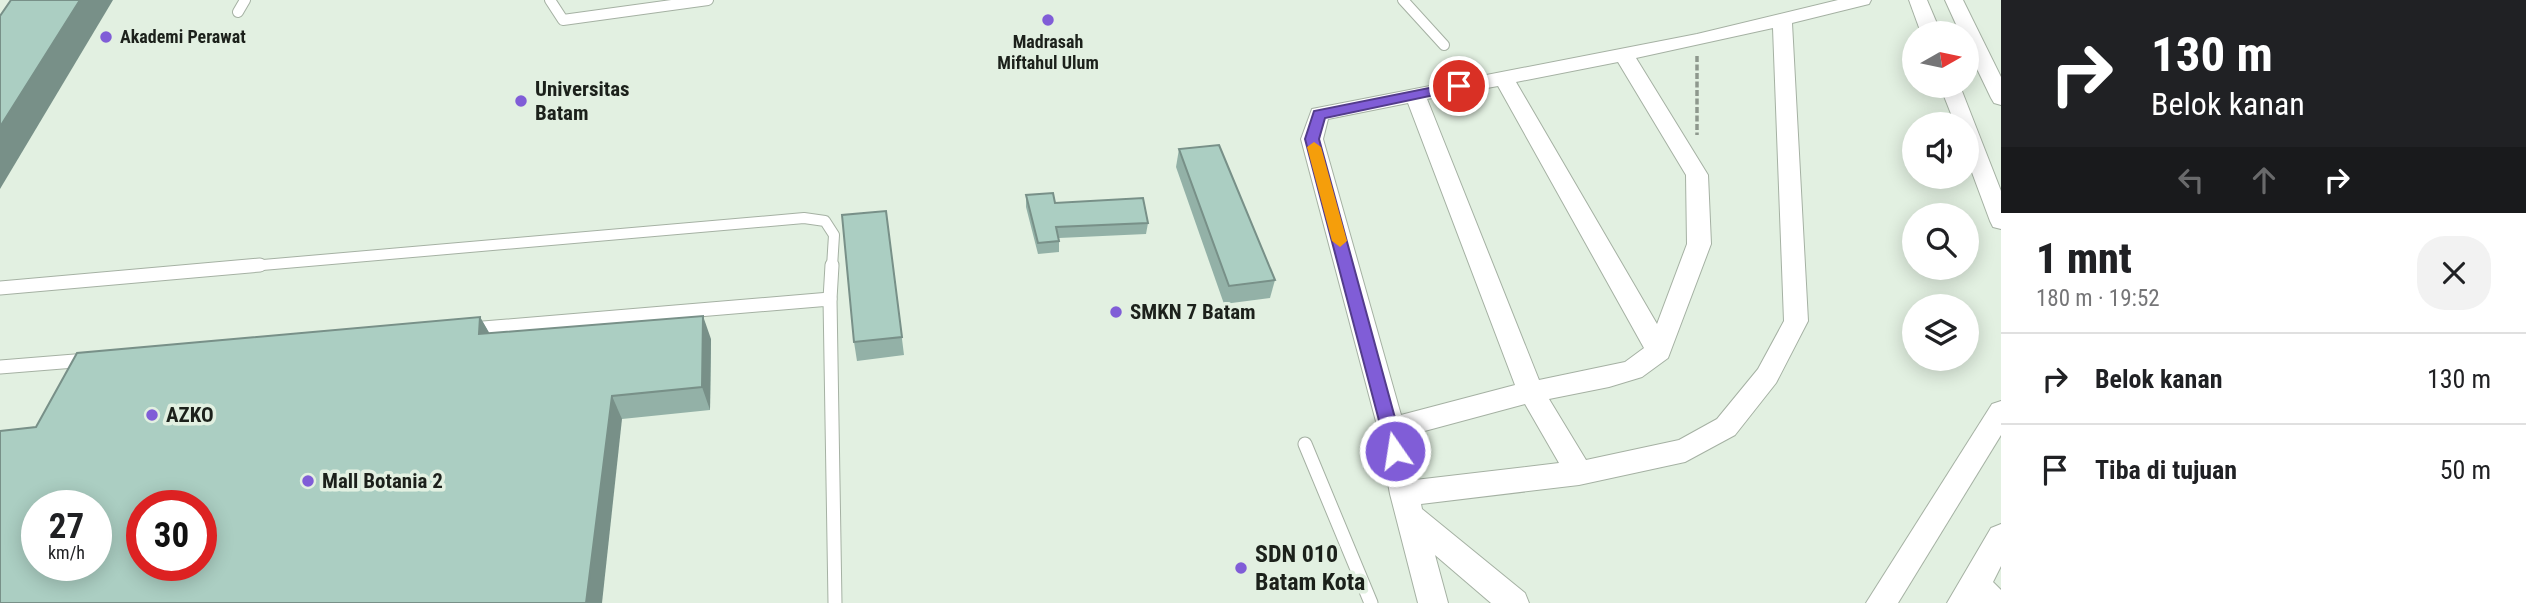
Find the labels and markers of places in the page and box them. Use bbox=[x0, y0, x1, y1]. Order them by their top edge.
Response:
marker: Madrasah Miftahul Ulum bbox=[1040, 12, 1056, 28]
place label: Akademi Perawat bbox=[120, 26, 246, 47]
marker: Akademi Perawat bbox=[98, 29, 114, 45]
place label: Madrasah Miftahul Ulum bbox=[997, 31, 1099, 73]
pin bbox=[1429, 56, 1489, 116]
place label: Universitas Batam bbox=[535, 77, 630, 125]
marker: Universitas Batam bbox=[513, 93, 529, 109]
place label: SMKN 7 Batam bbox=[1130, 300, 1256, 324]
marker: SMKN 7 Batam bbox=[1108, 304, 1124, 320]
place label: AZKO bbox=[166, 403, 214, 427]
marker: AZKO bbox=[144, 407, 160, 423]
place label: Mall Botania 2 bbox=[322, 469, 443, 493]
marker: Mall Botania 2 bbox=[300, 473, 316, 489]
place label: SDN 010 Batam Kota bbox=[1255, 540, 1365, 596]
marker: SDN 010 Batam Kota bbox=[1233, 560, 1249, 576]

